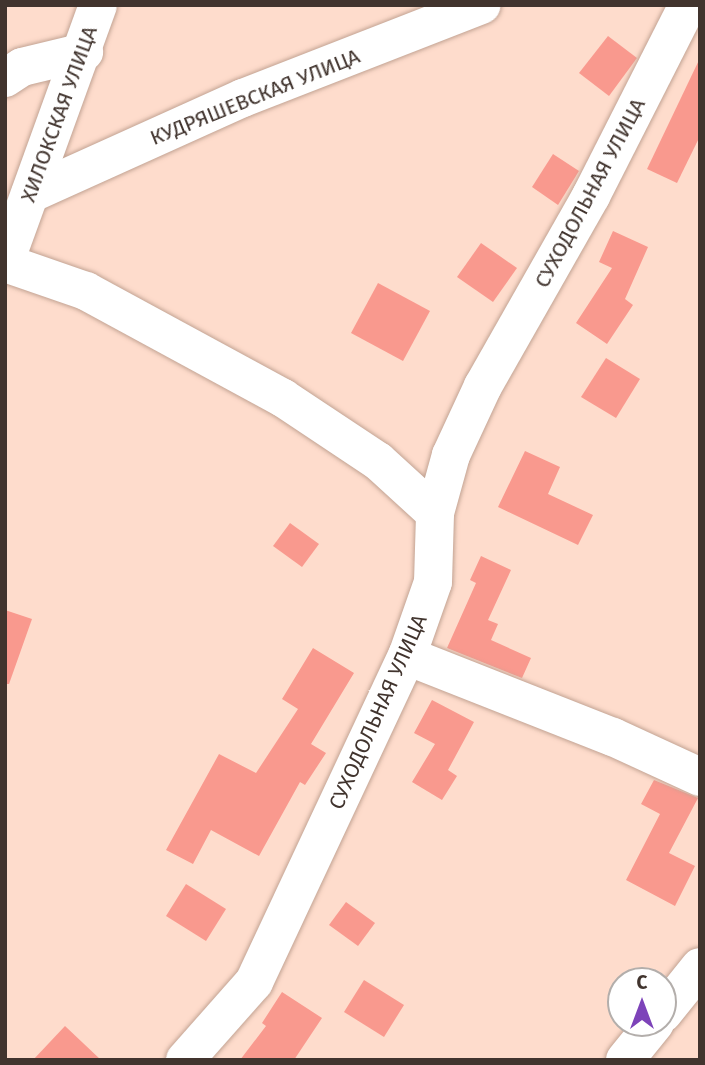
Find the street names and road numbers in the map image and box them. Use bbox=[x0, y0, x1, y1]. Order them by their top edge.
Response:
street label: ХИЛОКСКАЯ УЛИЦА bbox=[15, 22, 103, 206]
street label: КУДРЯШЕВСКАЯ УЛИЦА bbox=[146, 43, 364, 151]
street label: СУХОДОЛЬНАЯ УЛИЦА bbox=[529, 94, 651, 292]
street label: СУХОДОЛЬНАЯ УЛИЦА bbox=[324, 611, 432, 813]

